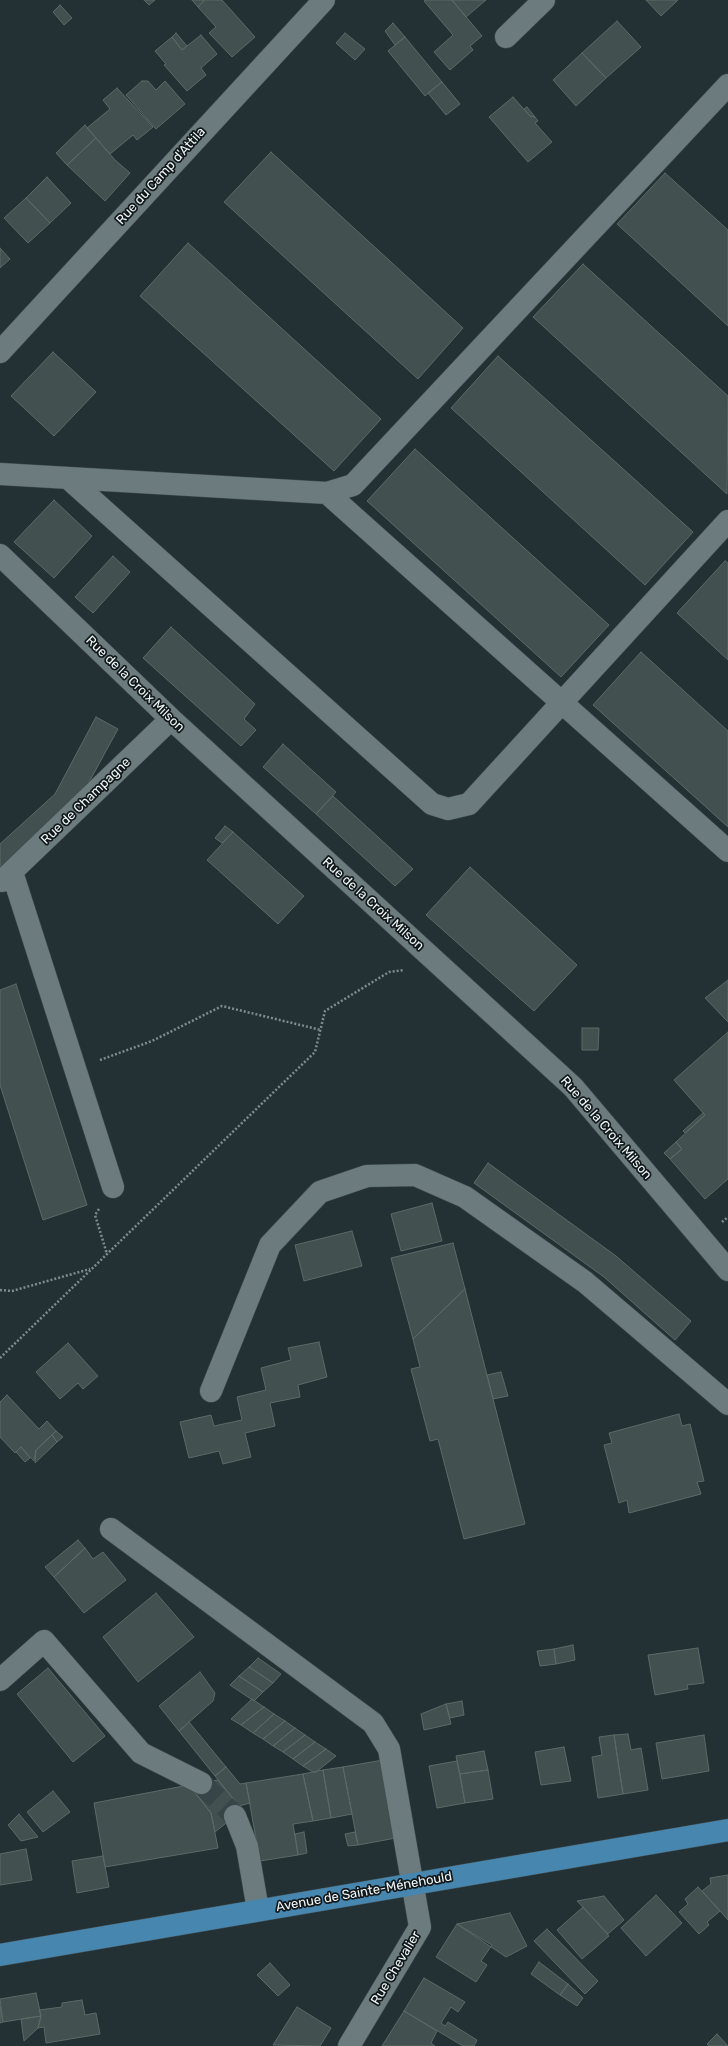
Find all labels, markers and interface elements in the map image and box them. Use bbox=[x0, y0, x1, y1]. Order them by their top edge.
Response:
street label: Rue du Camp d'Attila bbox=[113, 124, 209, 228]
street label: Rue de la Croix Milson bbox=[82, 633, 188, 735]
street label: Rue de Champagne bbox=[38, 754, 134, 848]
street label: Rue de la Croix Milson bbox=[319, 854, 427, 954]
street label: Rue de la Croix Milson bbox=[557, 1073, 655, 1183]
street label: Avenue de Sainte-Ménehould bbox=[275, 1869, 453, 1915]
street label: Rue Chevalier bbox=[368, 1928, 424, 2008]

